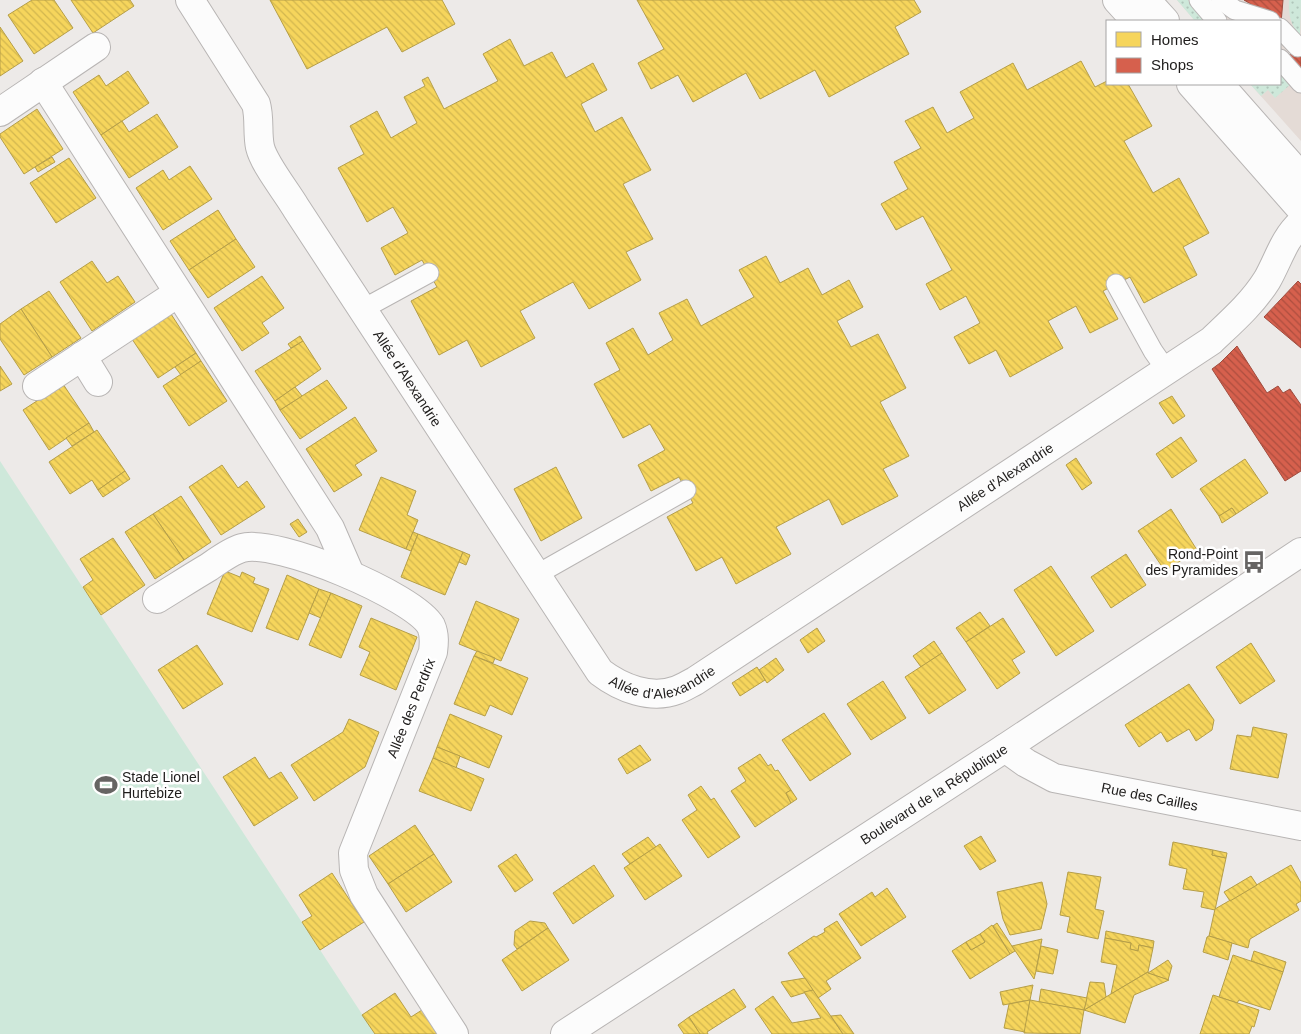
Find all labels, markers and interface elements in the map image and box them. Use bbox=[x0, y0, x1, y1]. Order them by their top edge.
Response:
legend bbox=[1106, 20, 1281, 85]
text: Homes bbox=[1151, 31, 1199, 48]
text: Shops bbox=[1151, 56, 1194, 73]
street label: Allée d'Alexandrie bbox=[370, 327, 445, 430]
street label: Allée d'Alexandrie bbox=[954, 439, 1056, 514]
place label: Rond-Point des Pyramides bbox=[1145, 546, 1238, 578]
bus stop icon: Rond-Point des Pyramides bbox=[1241, 549, 1267, 575]
street label: Allée des Perdrix bbox=[384, 656, 438, 760]
street label: Allée d'Alexandrie bbox=[607, 662, 718, 702]
street label: Boulevard de la République bbox=[857, 740, 1011, 848]
place label: Stade Lionel Hurtebize bbox=[122, 769, 200, 801]
sports icon: Stade Lionel Hurtebize bbox=[93, 772, 119, 798]
street label: Rue des Cailles bbox=[1100, 779, 1199, 814]

